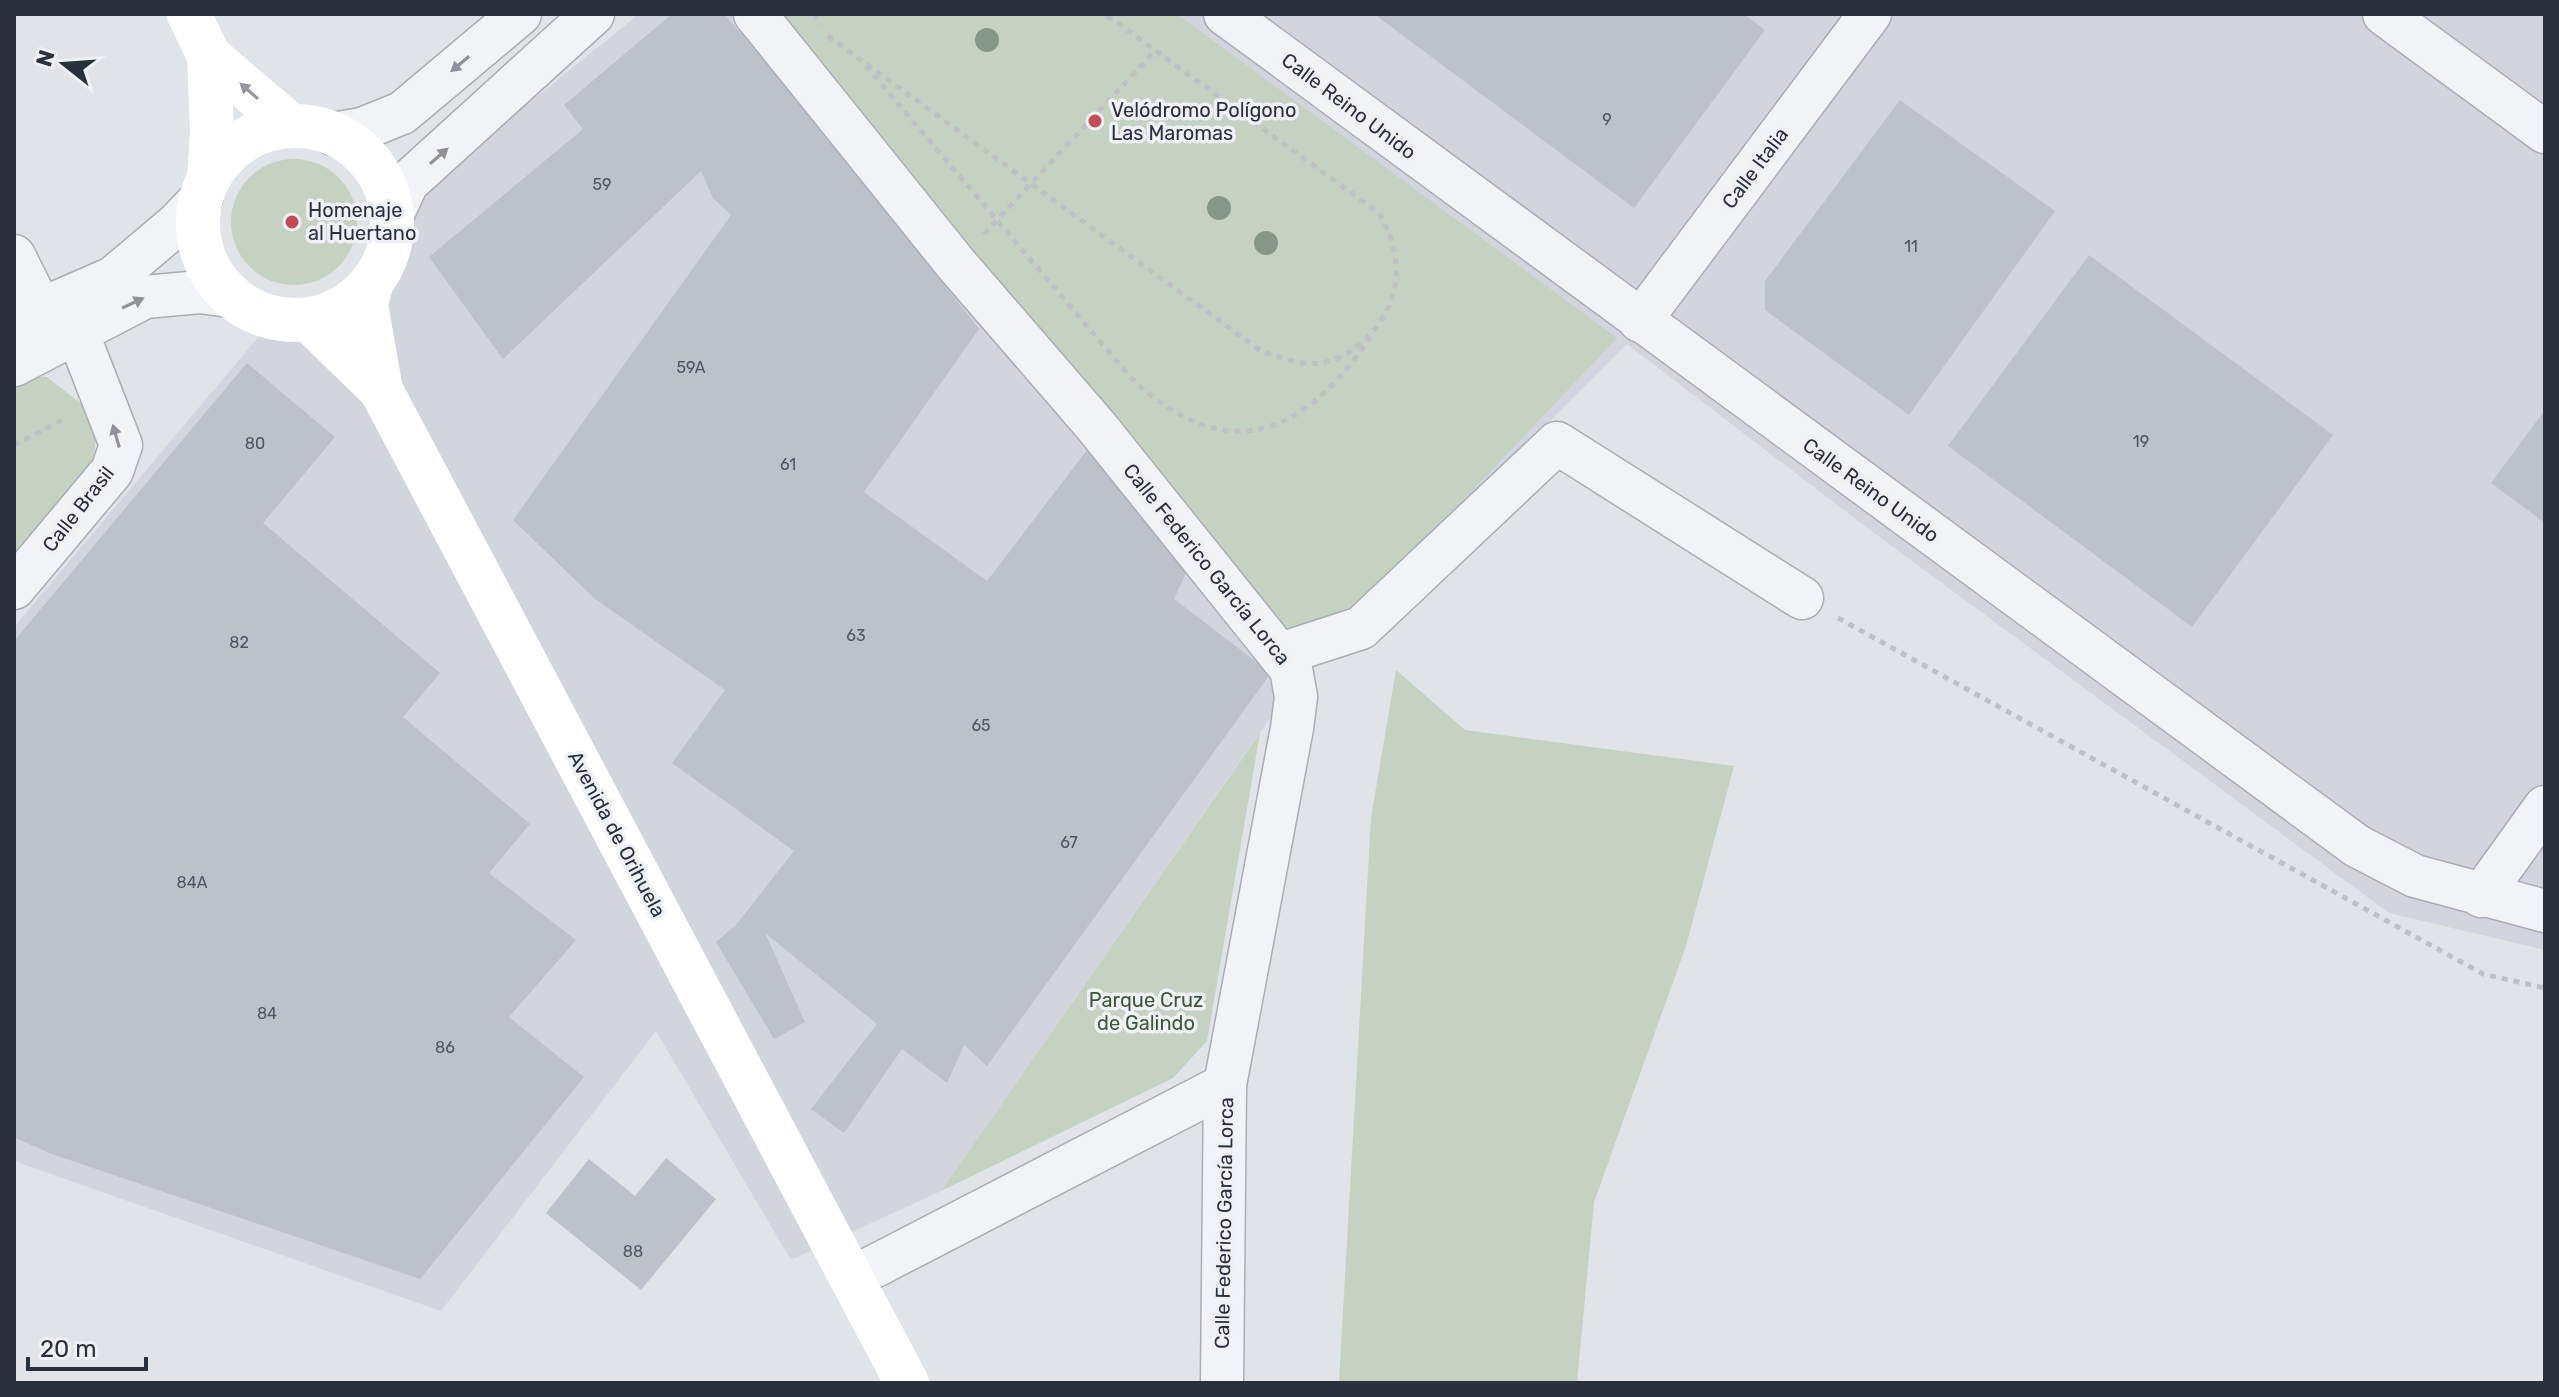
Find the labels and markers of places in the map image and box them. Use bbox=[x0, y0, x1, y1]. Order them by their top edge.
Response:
place label: Velódromo Polígono Las Maromas bbox=[1111, 98, 1296, 145]
marker: Velódromo Polígono Las Maromas bbox=[1086, 112, 1104, 130]
place label: Homenaje al Huertano bbox=[308, 198, 416, 245]
marker: Homenaje al Huertano bbox=[283, 213, 301, 231]

